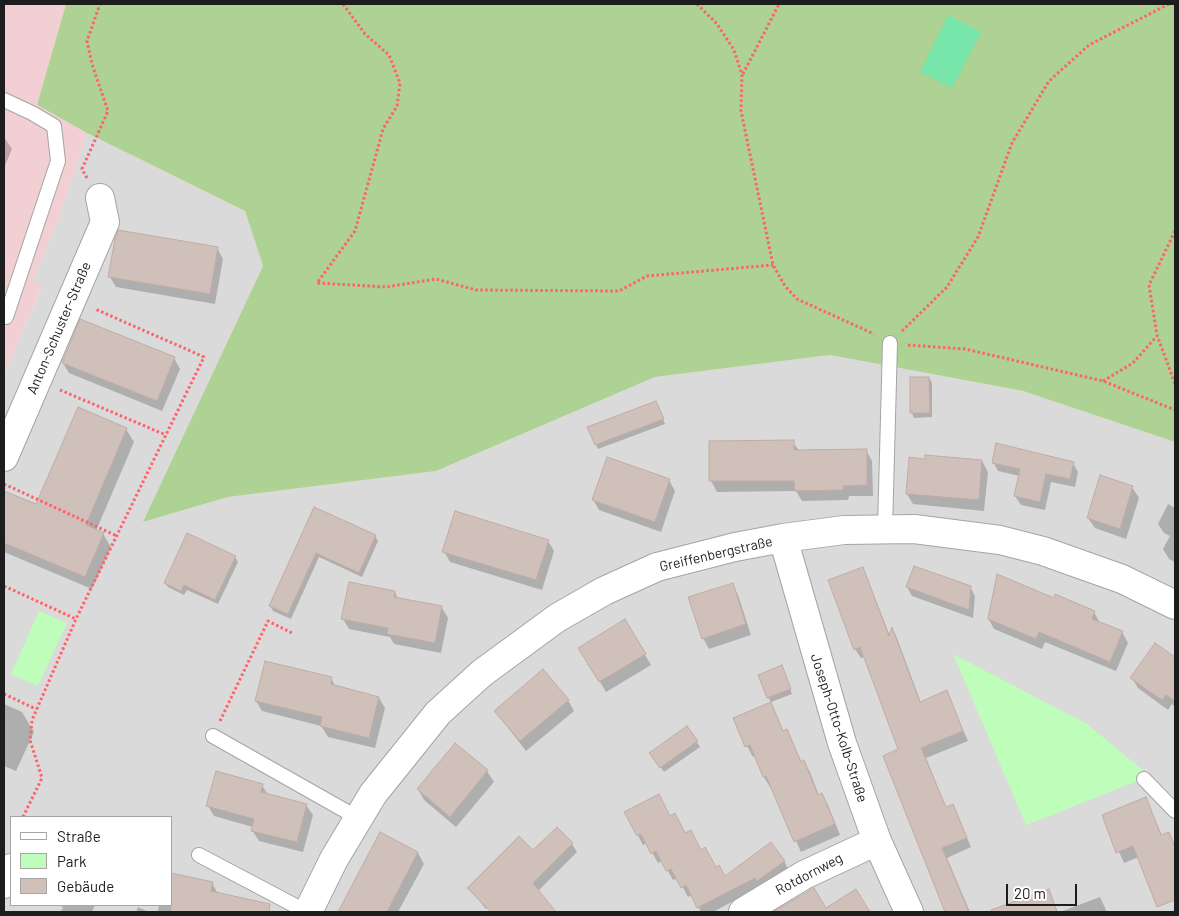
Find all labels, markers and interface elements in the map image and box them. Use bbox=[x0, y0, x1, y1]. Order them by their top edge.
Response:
street label: Anton-Schuster-Straße bbox=[23, 259, 95, 397]
street label: Greiffenbergstraße bbox=[658, 533, 774, 575]
street label: Joseph-Otto-Kolb-Straße bbox=[807, 651, 871, 805]
legend bbox=[10, 816, 172, 906]
text: Straße bbox=[57, 827, 101, 845]
street label: Rotdornweg bbox=[773, 849, 845, 899]
text: Park bbox=[57, 852, 86, 870]
scale bar bbox=[1009, 874, 1080, 906]
text: Gebäude bbox=[57, 877, 114, 895]
text: 20 m bbox=[1014, 884, 1046, 902]

